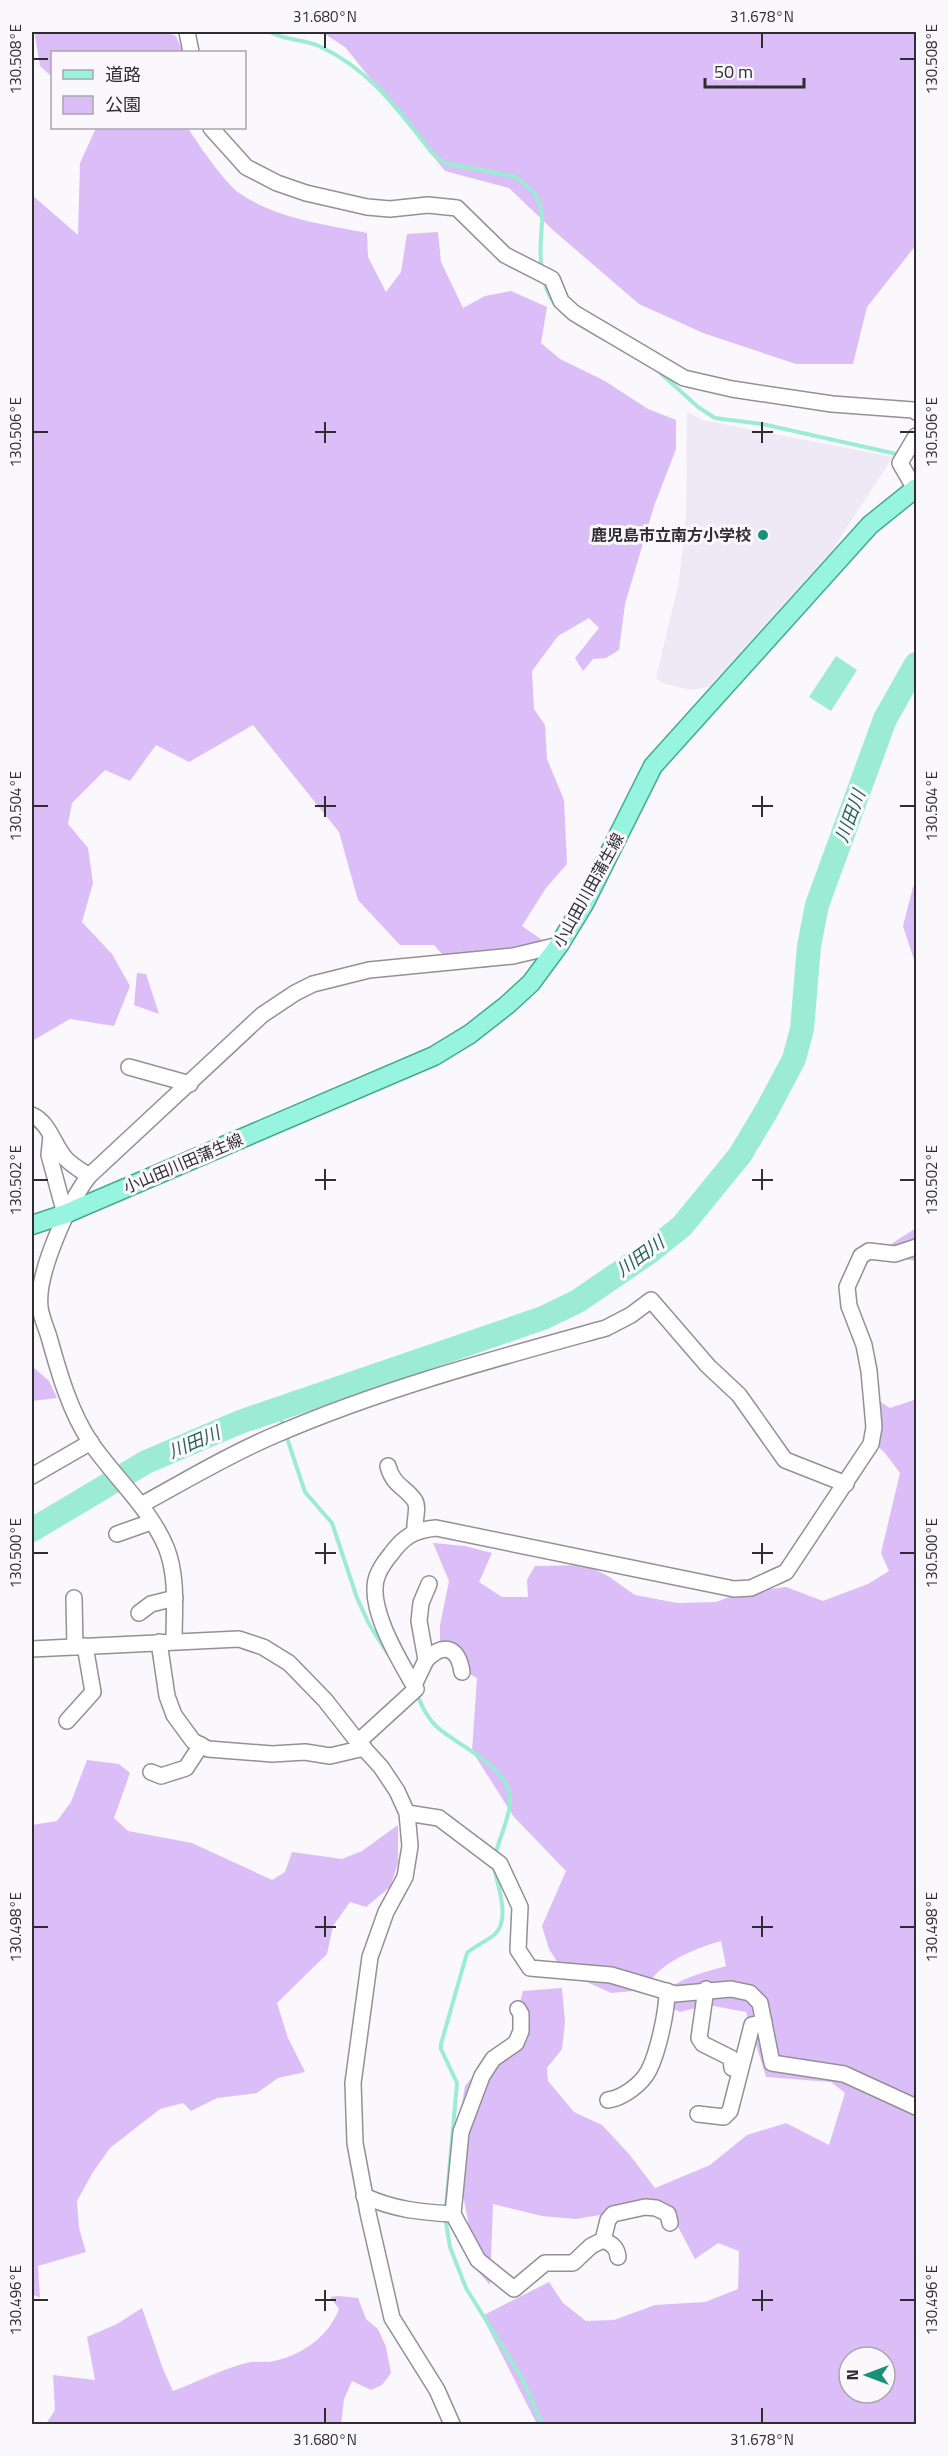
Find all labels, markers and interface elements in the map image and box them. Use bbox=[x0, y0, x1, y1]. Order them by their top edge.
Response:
text: 31.680°N bbox=[293, 5, 357, 28]
text: 31.678°N bbox=[730, 5, 794, 28]
text: 130.508°E bbox=[4, 24, 27, 94]
text: 130.508°E bbox=[920, 24, 943, 94]
legend bbox=[51, 51, 246, 129]
scale bar bbox=[705, 51, 804, 89]
text: 50 m bbox=[714, 58, 753, 85]
text: 道路 bbox=[105, 61, 141, 88]
text: 公園 bbox=[105, 91, 141, 118]
text: 130.506°E bbox=[4, 397, 27, 467]
text: 130.506°E bbox=[920, 397, 943, 467]
place label: 鹿児島市立南方小学校 bbox=[591, 523, 751, 547]
marker: 鹿児島市立南方小学校 bbox=[756, 528, 770, 542]
text: 130.504°E bbox=[4, 771, 27, 841]
text: 130.504°E bbox=[920, 771, 943, 841]
water label: 川田川 bbox=[828, 784, 873, 846]
street label: 小山田川田蒲生線 bbox=[546, 828, 630, 952]
street label: 小山田川田蒲生線 bbox=[119, 1127, 247, 1199]
text: 130.502°E bbox=[4, 1145, 27, 1215]
text: 130.502°E bbox=[920, 1145, 943, 1215]
water label: 川田川 bbox=[610, 1228, 671, 1283]
water label: 川田川 bbox=[164, 1418, 226, 1465]
text: 130.500°E bbox=[4, 1518, 27, 1588]
text: 130.500°E bbox=[920, 1518, 943, 1588]
text: 130.498°E bbox=[4, 1892, 27, 1962]
text: 130.498°E bbox=[920, 1892, 943, 1962]
text: 130.496°E bbox=[4, 2265, 27, 2335]
text: 130.496°E bbox=[920, 2265, 943, 2335]
north arrow bbox=[837, 2345, 897, 2405]
text: N bbox=[840, 2369, 864, 2381]
text: 31.680°N bbox=[293, 2428, 357, 2451]
text: 31.678°N bbox=[730, 2428, 794, 2451]

